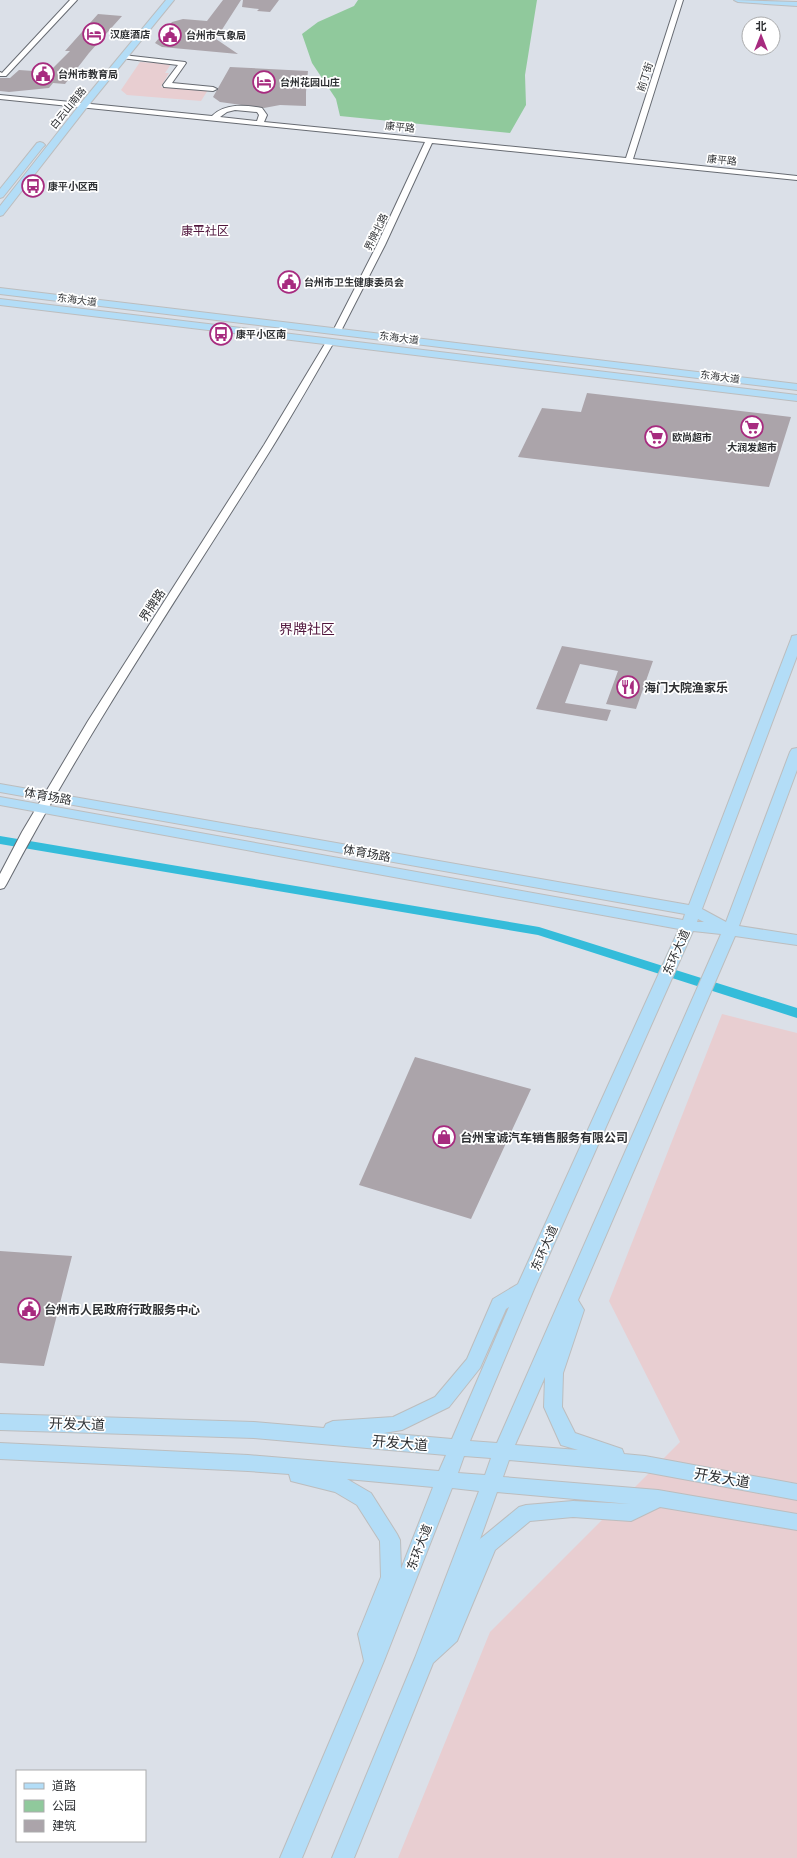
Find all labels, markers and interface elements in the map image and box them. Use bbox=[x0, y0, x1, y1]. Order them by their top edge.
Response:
north arrow bbox=[741, 16, 781, 56]
text: 北 bbox=[756, 19, 767, 33]
hotel icon: 汉庭酒店 bbox=[81, 21, 107, 47]
public building icon: 台州市气象局 bbox=[157, 22, 183, 48]
place label: 汉庭酒店 bbox=[110, 28, 150, 41]
place label: 台州市气象局 bbox=[186, 29, 246, 42]
public building icon: 台州市教育局 bbox=[30, 61, 56, 87]
street label: 前丁街 bbox=[634, 61, 656, 93]
place label: 台州市教育局 bbox=[58, 68, 118, 81]
hotel icon: 台州花园山庄 bbox=[251, 69, 277, 95]
place label: 台州花园山庄 bbox=[280, 76, 340, 89]
street label: 白云山南路 bbox=[47, 84, 89, 132]
street label: 康平路 bbox=[384, 119, 416, 135]
street label: 康平路 bbox=[706, 152, 738, 168]
bus stop icon: 康平小区西 bbox=[20, 173, 46, 199]
place label: 康平小区西 bbox=[48, 180, 98, 193]
street label: 界牌北路 bbox=[361, 211, 391, 253]
district label: 康平社区 bbox=[181, 223, 229, 238]
public building icon: 台州市卫生健康委员会 bbox=[276, 269, 302, 295]
place label: 台州市卫生健康委员会 bbox=[304, 276, 404, 289]
street label: 东海大道 bbox=[56, 291, 98, 309]
bus stop icon: 康平小区南 bbox=[208, 321, 234, 347]
place label: 康平小区南 bbox=[236, 328, 286, 341]
street label: 东海大道 bbox=[378, 329, 420, 347]
street label: 东海大道 bbox=[699, 368, 741, 386]
supermarket icon: 大润发超市 bbox=[739, 414, 765, 440]
supermarket icon: 欧尚超市 bbox=[643, 424, 669, 450]
place label: 欧尚超市 bbox=[672, 431, 712, 444]
place label: 大润发超市 bbox=[727, 441, 777, 454]
street label: 界牌路 bbox=[136, 586, 168, 624]
district label: 界牌社区 bbox=[279, 620, 335, 638]
restaurant icon: 海门大院渔家乐 bbox=[615, 674, 641, 700]
place label: 海门大院渔家乐 bbox=[644, 680, 728, 695]
street label: 体育场路 bbox=[23, 784, 73, 808]
street label: 体育场路 bbox=[342, 841, 392, 865]
street label: 东环大道 bbox=[659, 927, 693, 977]
shop icon: 台州宝诚汽车销售服务有限公司 bbox=[431, 1124, 457, 1150]
place label: 台州宝诚汽车销售服务有限公司 bbox=[460, 1130, 628, 1145]
street label: 东环大道 bbox=[527, 1223, 561, 1273]
public building icon: 台州市人民政府行政服务中心 bbox=[16, 1296, 42, 1322]
place label: 台州市人民政府行政服务中心 bbox=[44, 1302, 200, 1317]
street label: 开发大道 bbox=[49, 1414, 105, 1434]
street label: 开发大道 bbox=[371, 1432, 429, 1454]
street label: 开发大道 bbox=[693, 1464, 751, 1492]
street label: 东环大道 bbox=[403, 1522, 435, 1572]
legend bbox=[16, 1770, 146, 1842]
text: 道路 bbox=[52, 1778, 76, 1793]
text: 公园 bbox=[52, 1798, 76, 1813]
text: 建筑 bbox=[52, 1818, 76, 1833]

